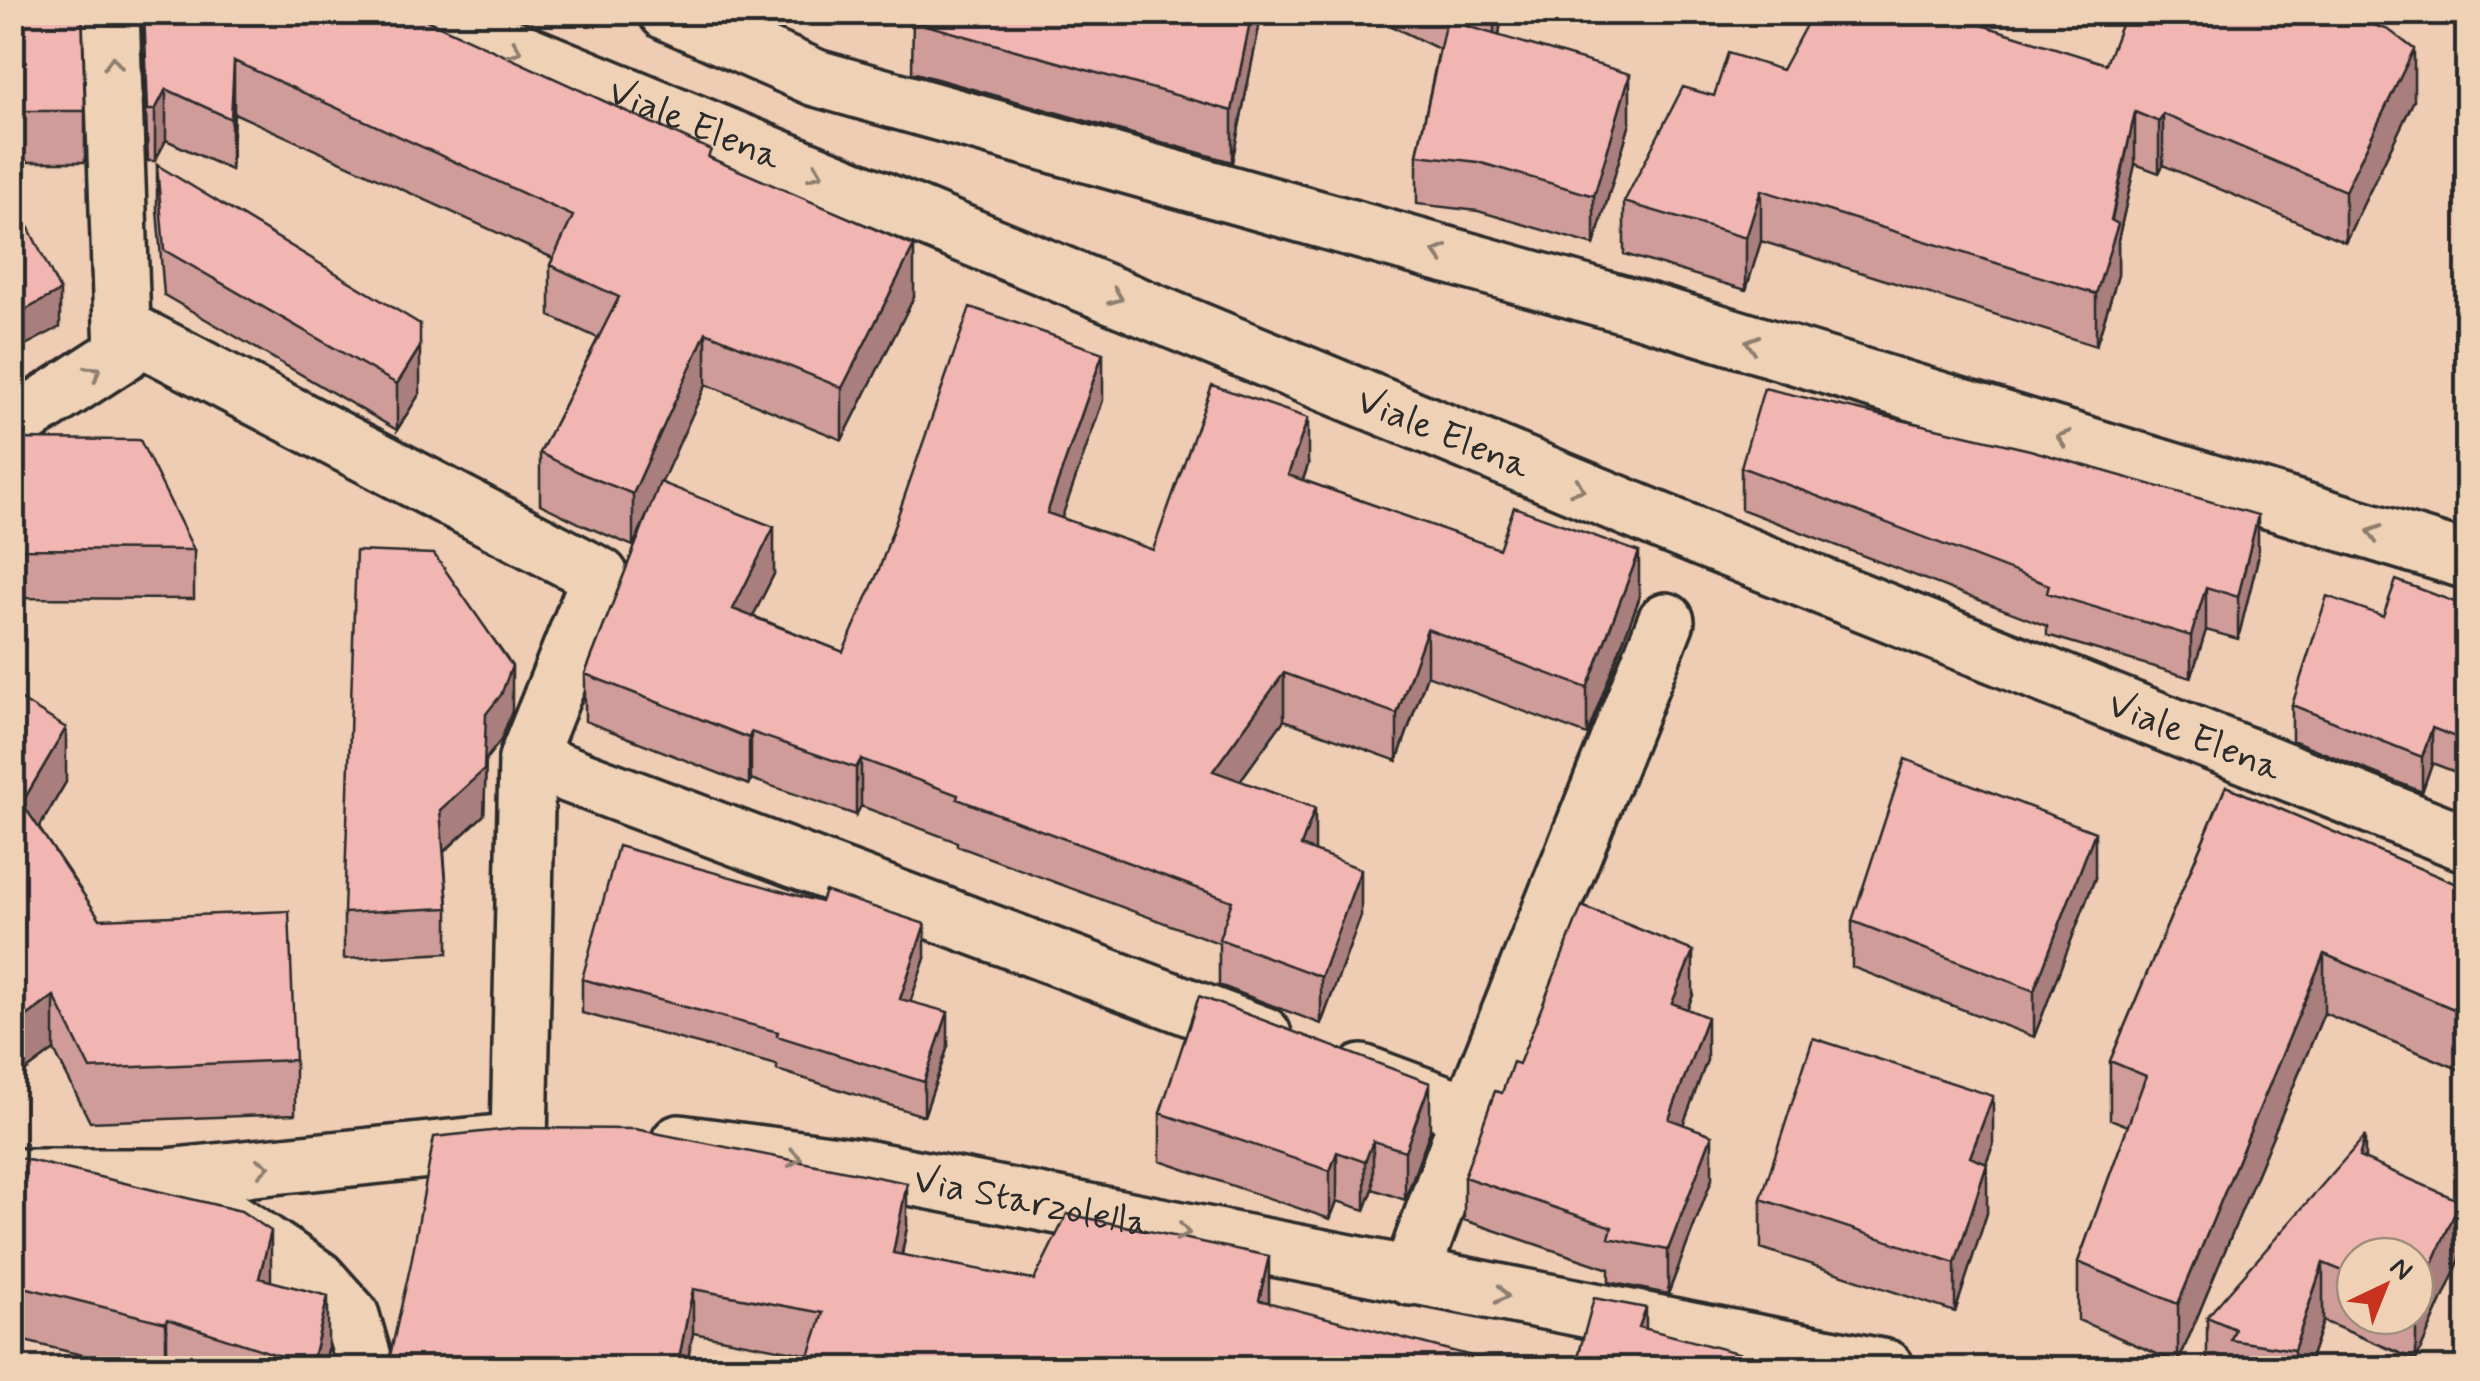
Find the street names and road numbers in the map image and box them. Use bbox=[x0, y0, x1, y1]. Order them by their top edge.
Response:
street label: Viale Elena bbox=[600, 68, 788, 183]
street label: Viale Elena bbox=[1349, 377, 1537, 492]
street label: Viale Elena bbox=[2100, 681, 2288, 794]
street label: Via Starzolella bbox=[909, 1156, 1154, 1250]

